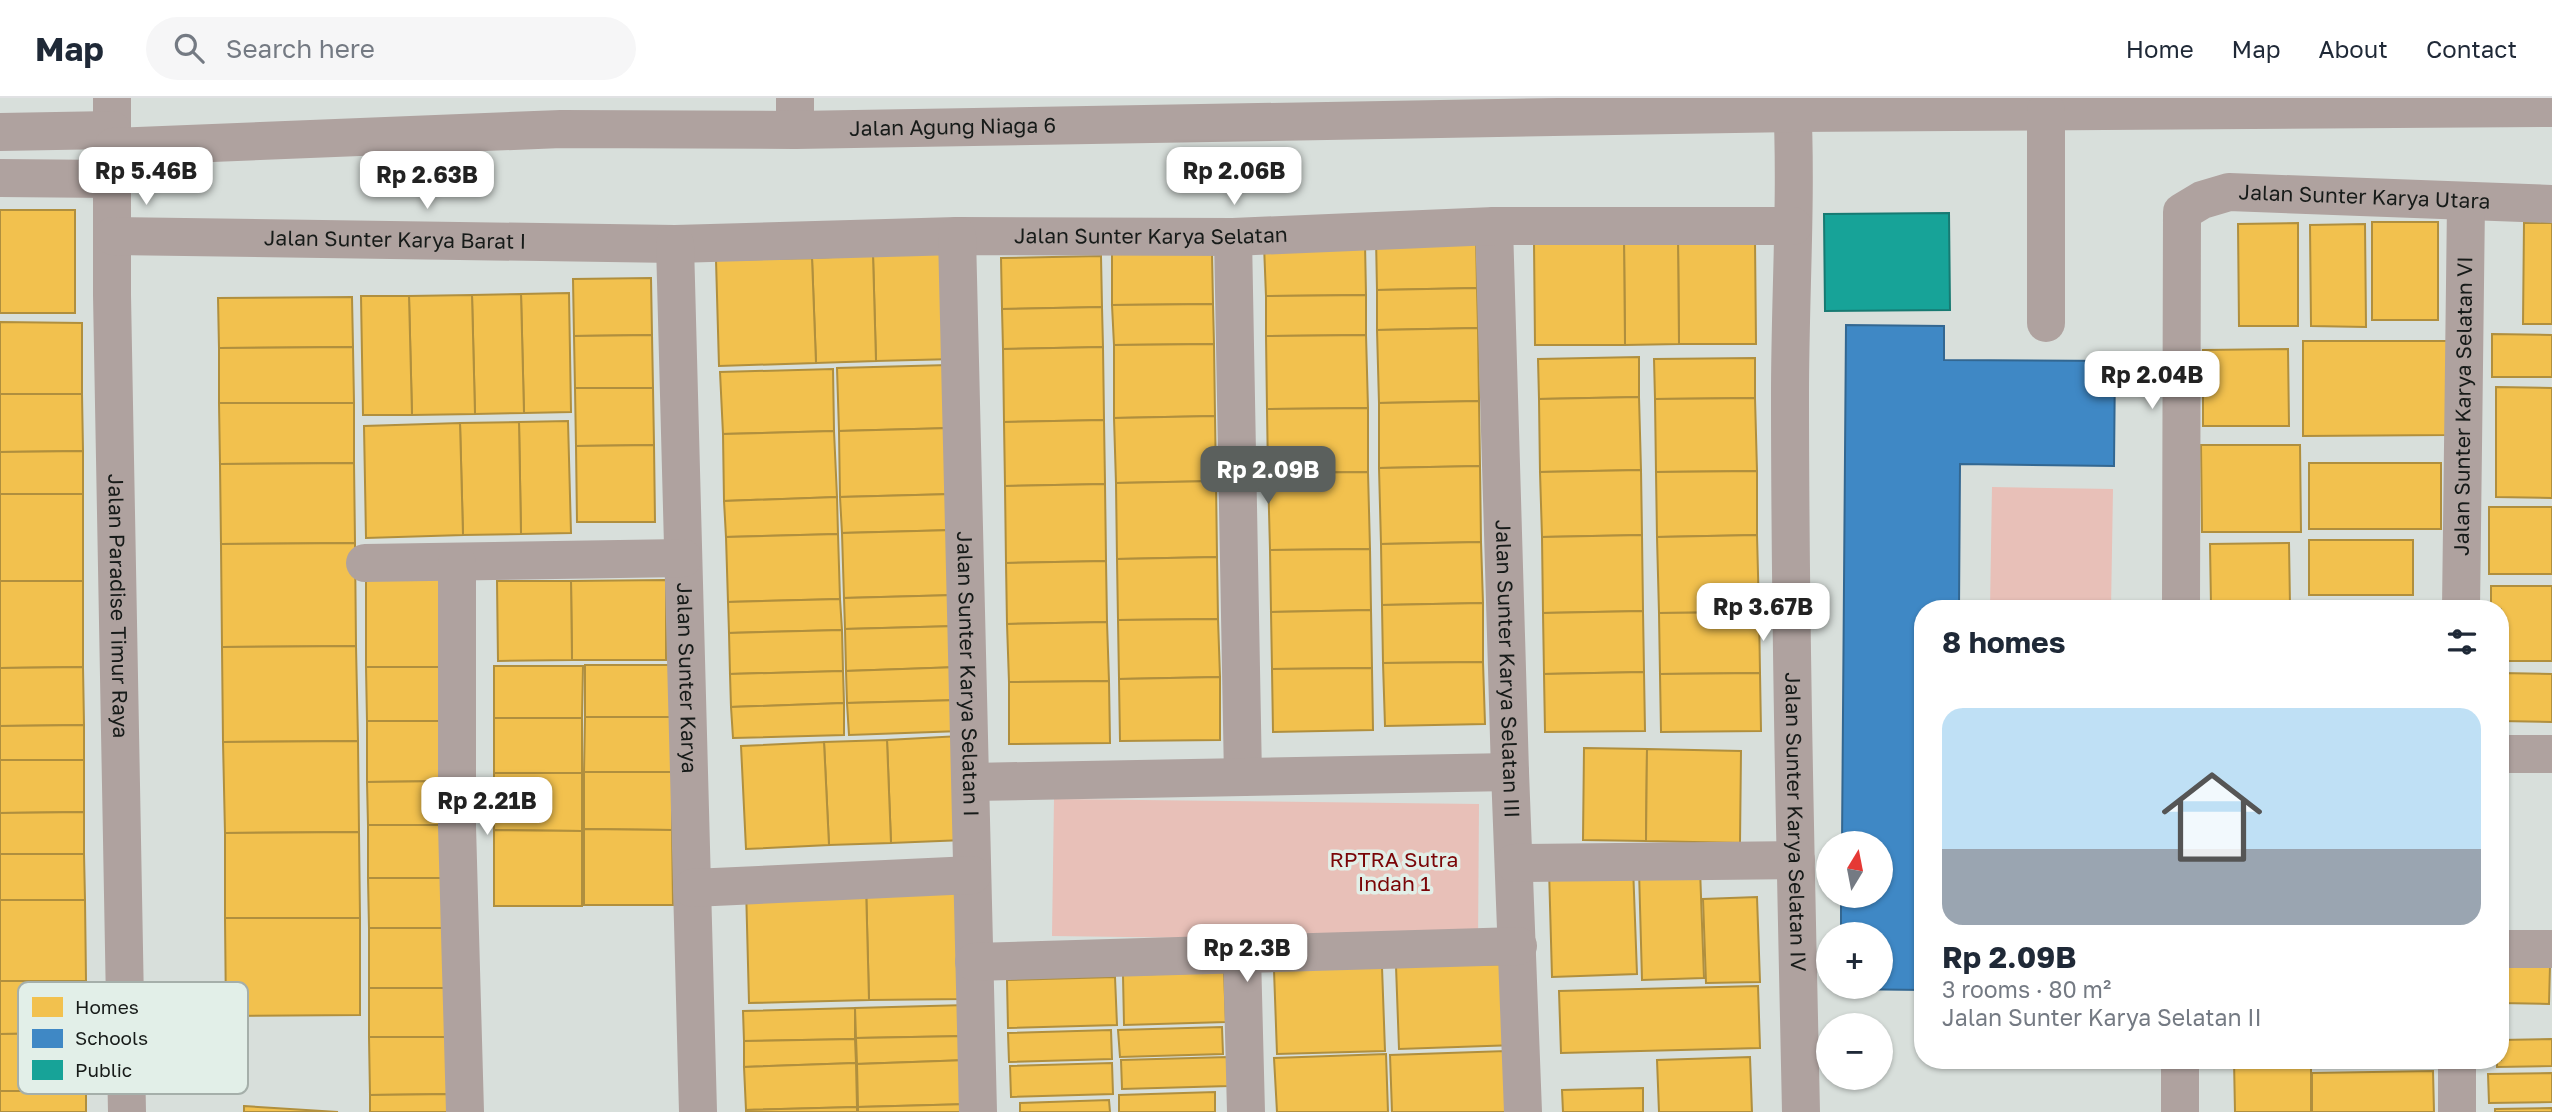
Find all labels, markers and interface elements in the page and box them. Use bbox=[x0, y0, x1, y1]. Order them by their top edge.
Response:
search box bbox=[146, 17, 636, 80]
text: Map bbox=[35, 29, 104, 68]
icon: search bbox=[170, 29, 208, 67]
text: Search here bbox=[226, 33, 375, 64]
text: Home bbox=[2126, 34, 2194, 63]
text: Map bbox=[2232, 34, 2281, 63]
text: About bbox=[2319, 34, 2388, 63]
text: Contact bbox=[2426, 34, 2517, 63]
street label: Jalan Agung Niaga 6 bbox=[849, 112, 1056, 141]
pin: Rp 5.46B bbox=[74, 148, 218, 207]
pin: Rp 2.06B bbox=[1162, 148, 1306, 207]
pin: Rp 2.63B bbox=[355, 152, 499, 211]
text: Rp 5.46B bbox=[95, 156, 197, 184]
text: Rp 2.06B bbox=[1182, 156, 1286, 184]
text: Rp 2.63B bbox=[376, 160, 478, 188]
street label: Jalan Sunter Karya Utara bbox=[2238, 178, 2491, 214]
street label: Jalan Sunter Karya Selatan bbox=[1014, 221, 1288, 249]
street label: Jalan Sunter Karya Barat I bbox=[264, 224, 526, 254]
street label: Jalan Sunter Karya Selatan VI bbox=[2448, 256, 2477, 556]
pin: Rp 2.04B bbox=[2080, 352, 2224, 411]
text: Rp 2.04B bbox=[2101, 360, 2203, 388]
pin: Rp 2.09B bbox=[1196, 446, 1340, 506]
text: Rp 2.09B bbox=[1216, 455, 1320, 483]
street label: Jalan Paradise Timur Raya bbox=[103, 473, 134, 739]
street label: Jalan Sunter Karya Selatan III bbox=[1491, 519, 1526, 819]
street label: Jalan Sunter Karya Selatan I bbox=[952, 531, 985, 817]
street label: Jalan Sunter Karya bbox=[672, 582, 703, 774]
pin: Rp 3.67B bbox=[1691, 584, 1835, 643]
text: Rp 3.67B bbox=[1713, 592, 1813, 620]
icon: filters bbox=[2443, 623, 2481, 661]
text: 8 homes bbox=[1942, 624, 2066, 660]
street label: Jalan Sunter Karya Selatan IV bbox=[1780, 672, 1812, 972]
icon: home bbox=[2149, 754, 2275, 880]
pin: Rp 2.21B bbox=[415, 778, 559, 837]
text: Rp 2.21B bbox=[437, 786, 537, 814]
north arrow bbox=[1816, 831, 1894, 908]
map controls bbox=[1816, 831, 1893, 1090]
park label: RPTRA Sutra Indah 1 bbox=[1330, 846, 1458, 896]
button: + bbox=[1816, 922, 1893, 999]
pin: Rp 2.3B bbox=[1182, 924, 1312, 984]
text: Rp 2.3B bbox=[1203, 933, 1291, 961]
text: Rp 2.09B bbox=[1942, 939, 2076, 975]
text: 3 rooms · 80 m² bbox=[1942, 975, 2111, 1003]
legend bbox=[18, 982, 248, 1094]
text: Homes bbox=[75, 995, 139, 1018]
text: Jalan Sunter Karya Selatan II bbox=[1942, 1003, 2262, 1031]
button: − bbox=[1816, 1013, 1893, 1090]
text: Schools bbox=[75, 1026, 148, 1049]
text: Public bbox=[75, 1058, 132, 1081]

